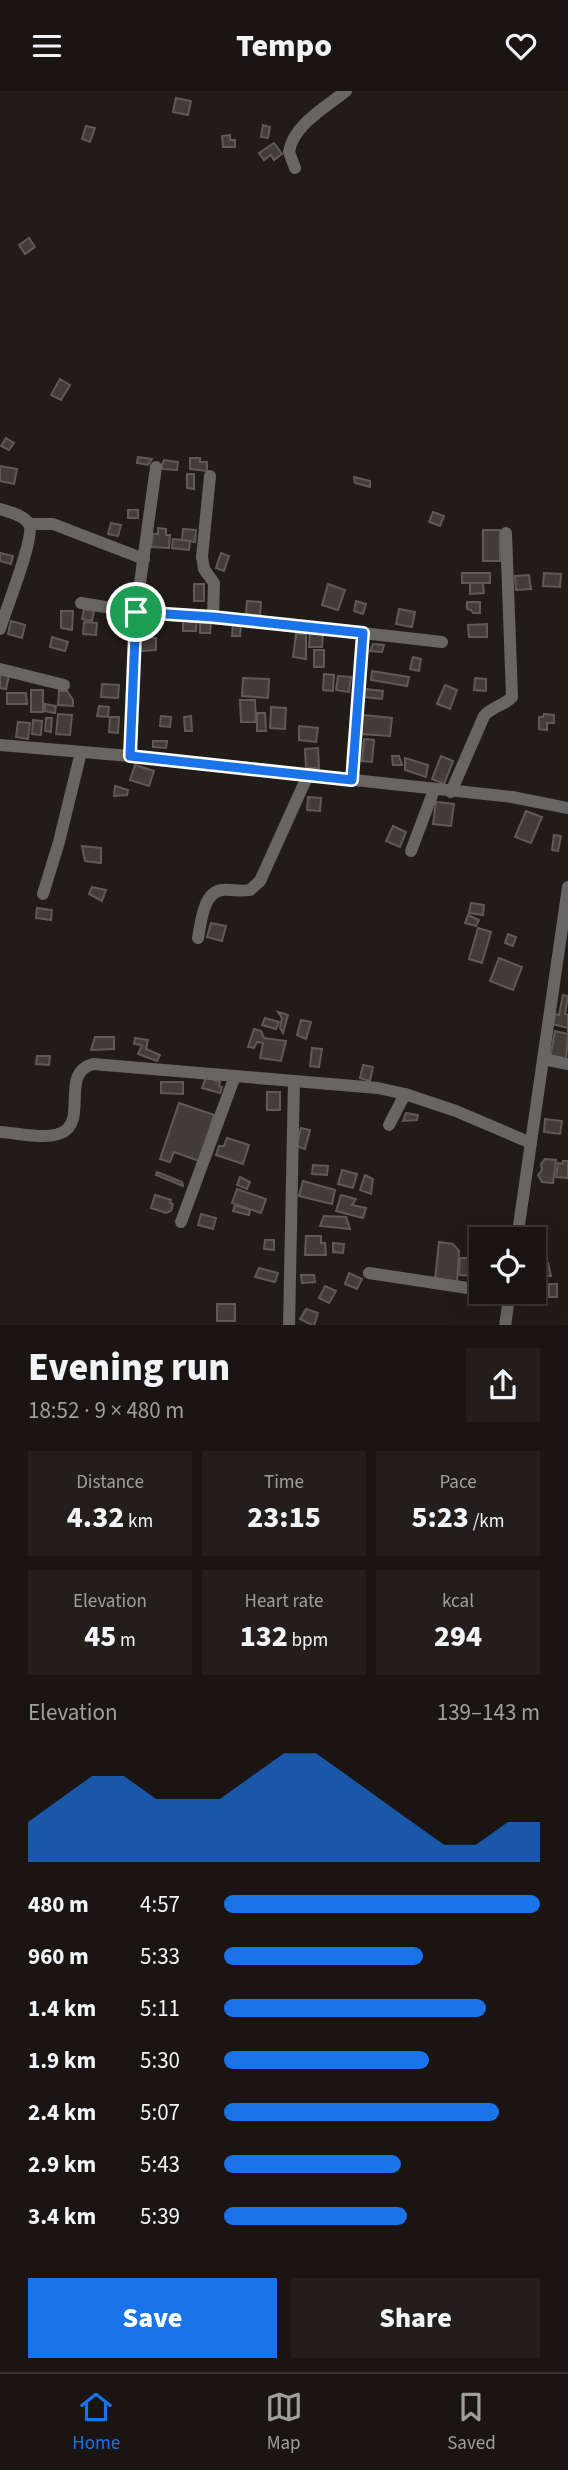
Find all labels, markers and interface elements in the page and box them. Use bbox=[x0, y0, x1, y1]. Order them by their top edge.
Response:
text: Tempo bbox=[236, 23, 332, 69]
icon: menu bbox=[28, 27, 66, 65]
icon: heart bbox=[502, 27, 540, 65]
pin bbox=[106, 582, 166, 642]
icon: arrive bbox=[117, 593, 155, 631]
map controls bbox=[469, 1227, 546, 1304]
button: locate bbox=[469, 1227, 546, 1304]
text: Evening run bbox=[28, 1341, 230, 1395]
button: share bbox=[466, 1348, 540, 1422]
text: 18:52 · 9 × 480 m bbox=[28, 1394, 184, 1427]
text: Distance bbox=[76, 1469, 144, 1496]
text: Time bbox=[264, 1469, 304, 1496]
text: Pace bbox=[439, 1469, 477, 1496]
text: 4.32 bbox=[67, 1496, 124, 1539]
text: 23:15 bbox=[247, 1496, 321, 1539]
text: 5:23 bbox=[412, 1496, 469, 1539]
text: km bbox=[124, 1508, 153, 1535]
text: /km bbox=[469, 1508, 504, 1535]
text: Elevation bbox=[73, 1588, 147, 1615]
text: Heart rate bbox=[245, 1588, 324, 1615]
text: kcal bbox=[442, 1588, 474, 1615]
text: 45 bbox=[84, 1615, 116, 1658]
text: 132 bbox=[240, 1615, 288, 1658]
text: 294 bbox=[434, 1615, 482, 1658]
text: m bbox=[116, 1627, 136, 1654]
text: bpm bbox=[288, 1627, 328, 1654]
text: Elevation bbox=[28, 1696, 118, 1729]
text: 139–143 m bbox=[437, 1696, 540, 1729]
text: 480 m bbox=[28, 1888, 89, 1921]
text: 4:57 bbox=[140, 1888, 180, 1921]
text: 960 m bbox=[28, 1940, 89, 1973]
text: 5:33 bbox=[140, 1940, 180, 1973]
text: 1.4 km bbox=[28, 1992, 96, 2025]
text: 5:11 bbox=[140, 1992, 180, 2025]
text: 1.9 km bbox=[28, 2044, 96, 2077]
text: 5:30 bbox=[140, 2044, 180, 2077]
text: 2.4 km bbox=[28, 2096, 96, 2129]
text: 5:07 bbox=[140, 2096, 180, 2129]
text: 2.9 km bbox=[28, 2148, 96, 2181]
text: 5:43 bbox=[140, 2148, 180, 2181]
text: 3.4 km bbox=[28, 2200, 96, 2233]
text: 5:39 bbox=[140, 2200, 180, 2233]
button: Save bbox=[28, 2278, 277, 2358]
button: Share bbox=[291, 2278, 540, 2358]
tab: Home bbox=[72, 2388, 120, 2457]
tab: Map bbox=[265, 2388, 303, 2457]
tab: Saved bbox=[447, 2388, 496, 2457]

